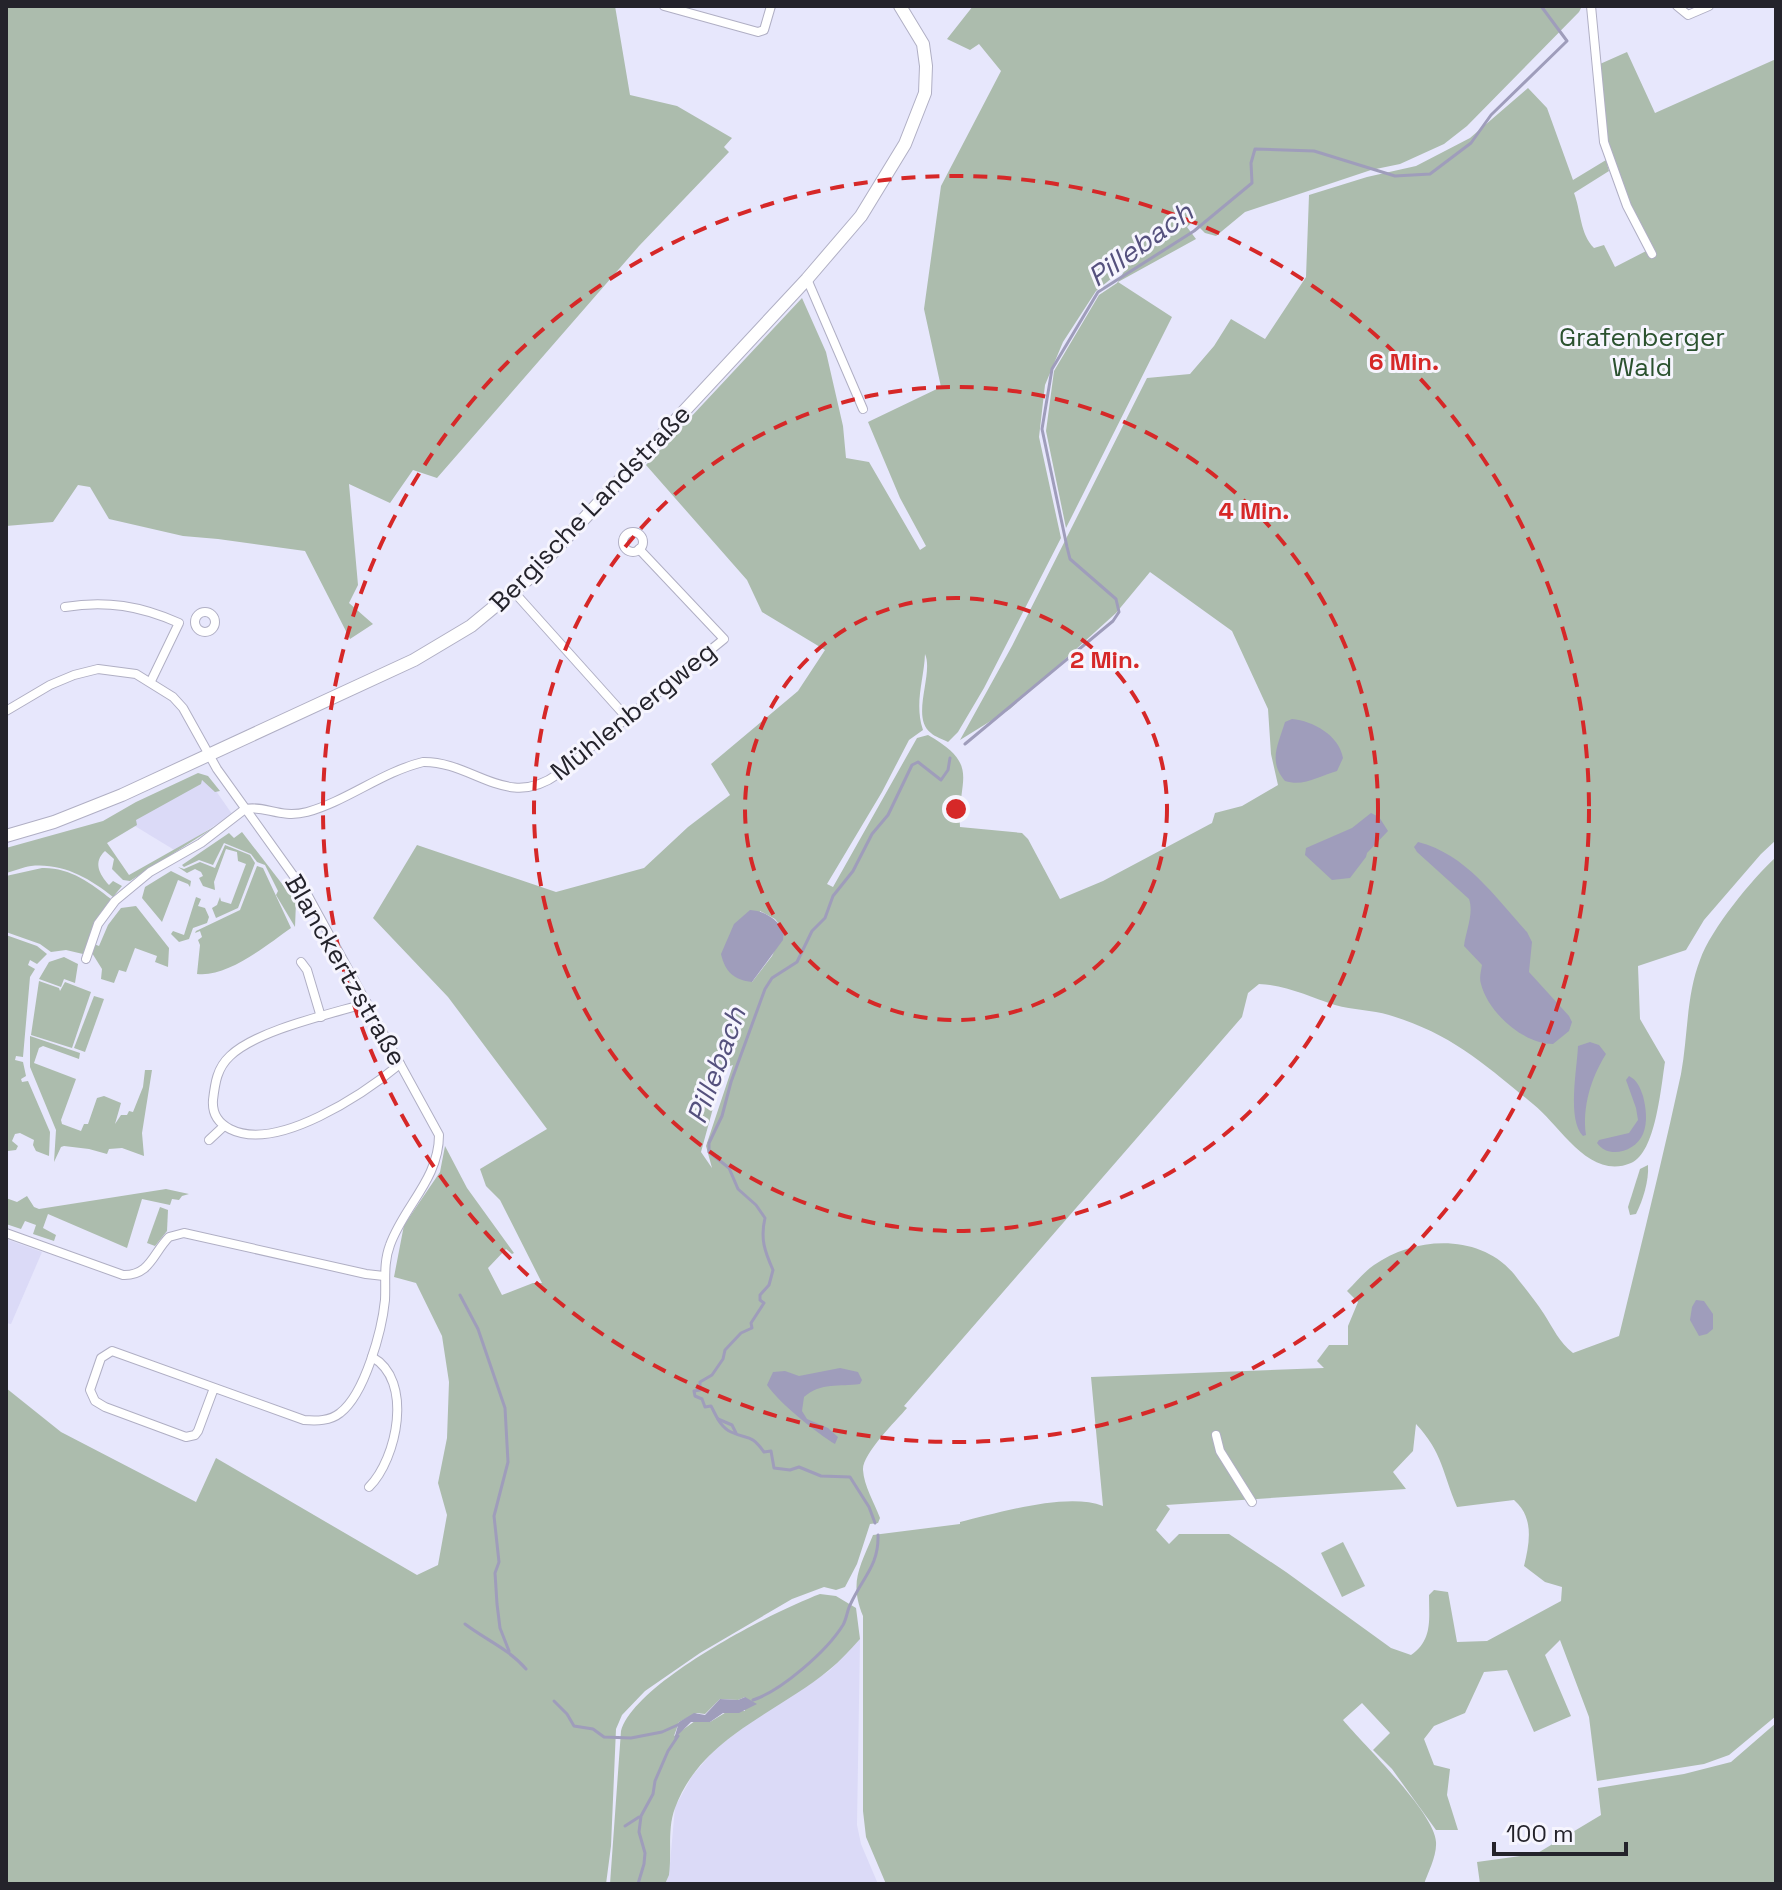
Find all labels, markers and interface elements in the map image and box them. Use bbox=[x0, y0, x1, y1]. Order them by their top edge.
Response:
water label: Pillebach bbox=[1080, 193, 1200, 294]
park label: Grafenberger Wald bbox=[1559, 320, 1725, 384]
text: 6 Min. bbox=[1369, 346, 1439, 377]
street label: Bergische Landstraße bbox=[482, 397, 698, 619]
text: 4 Min. bbox=[1219, 495, 1289, 526]
street label: Mühlenbergweg bbox=[543, 634, 723, 788]
text: 2 Min. bbox=[1070, 644, 1140, 675]
centre of rings bbox=[942, 795, 970, 823]
street label: Blanckertzstraße bbox=[277, 868, 415, 1072]
water label: Pillebach bbox=[678, 1001, 754, 1128]
scale bar bbox=[1494, 1806, 1626, 1856]
text: 100 m bbox=[1506, 1818, 1574, 1849]

